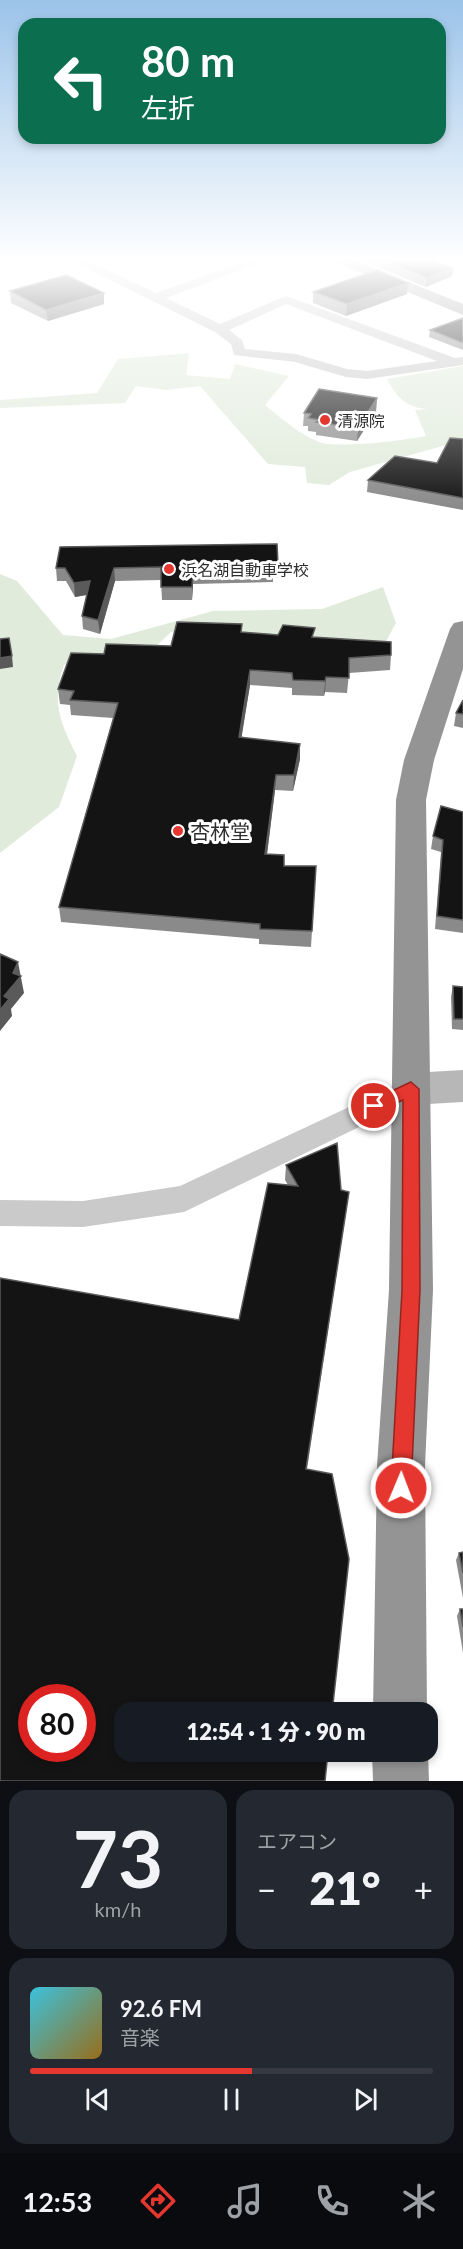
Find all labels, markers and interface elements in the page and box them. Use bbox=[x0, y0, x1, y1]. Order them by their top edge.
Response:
text: 80 m bbox=[141, 36, 235, 86]
icon: left bbox=[42, 42, 120, 120]
text: 左折 bbox=[141, 91, 195, 124]
place label: 清源院 bbox=[337, 411, 385, 430]
marker: 清源院 bbox=[318, 413, 332, 427]
place label: 浜名湖自動車学校 bbox=[181, 560, 309, 579]
marker: 浜名湖自動車学校 bbox=[162, 562, 176, 576]
place label: 杏林堂 bbox=[190, 819, 250, 843]
marker: 杏林堂 bbox=[171, 824, 185, 838]
pin bbox=[348, 1080, 399, 1131]
icon: arrive bbox=[357, 1089, 390, 1122]
position arrow bbox=[369, 1456, 433, 1520]
speed limit sign: 80 bbox=[18, 1684, 96, 1762]
text: 12:54 · 1 分 · 90 m bbox=[186, 1718, 366, 1745]
text: 73 bbox=[73, 1811, 163, 1905]
text: エアコン bbox=[257, 1829, 337, 1853]
text: 21° bbox=[310, 1861, 380, 1915]
text: − bbox=[257, 1869, 276, 1909]
text: + bbox=[414, 1869, 433, 1909]
text: km/h bbox=[95, 1897, 141, 1921]
text: 92.6 FM bbox=[120, 1995, 202, 2022]
text: 音楽 bbox=[120, 2025, 160, 2049]
icon: previous bbox=[81, 2083, 114, 2116]
icon: pause bbox=[215, 2083, 248, 2116]
icon: next bbox=[349, 2083, 382, 2116]
icon: directions bbox=[137, 2180, 179, 2222]
icon: music bbox=[224, 2180, 266, 2222]
icon: phone bbox=[311, 2180, 353, 2222]
icon: climate bbox=[398, 2180, 440, 2222]
text: 12:53 bbox=[23, 2185, 92, 2218]

